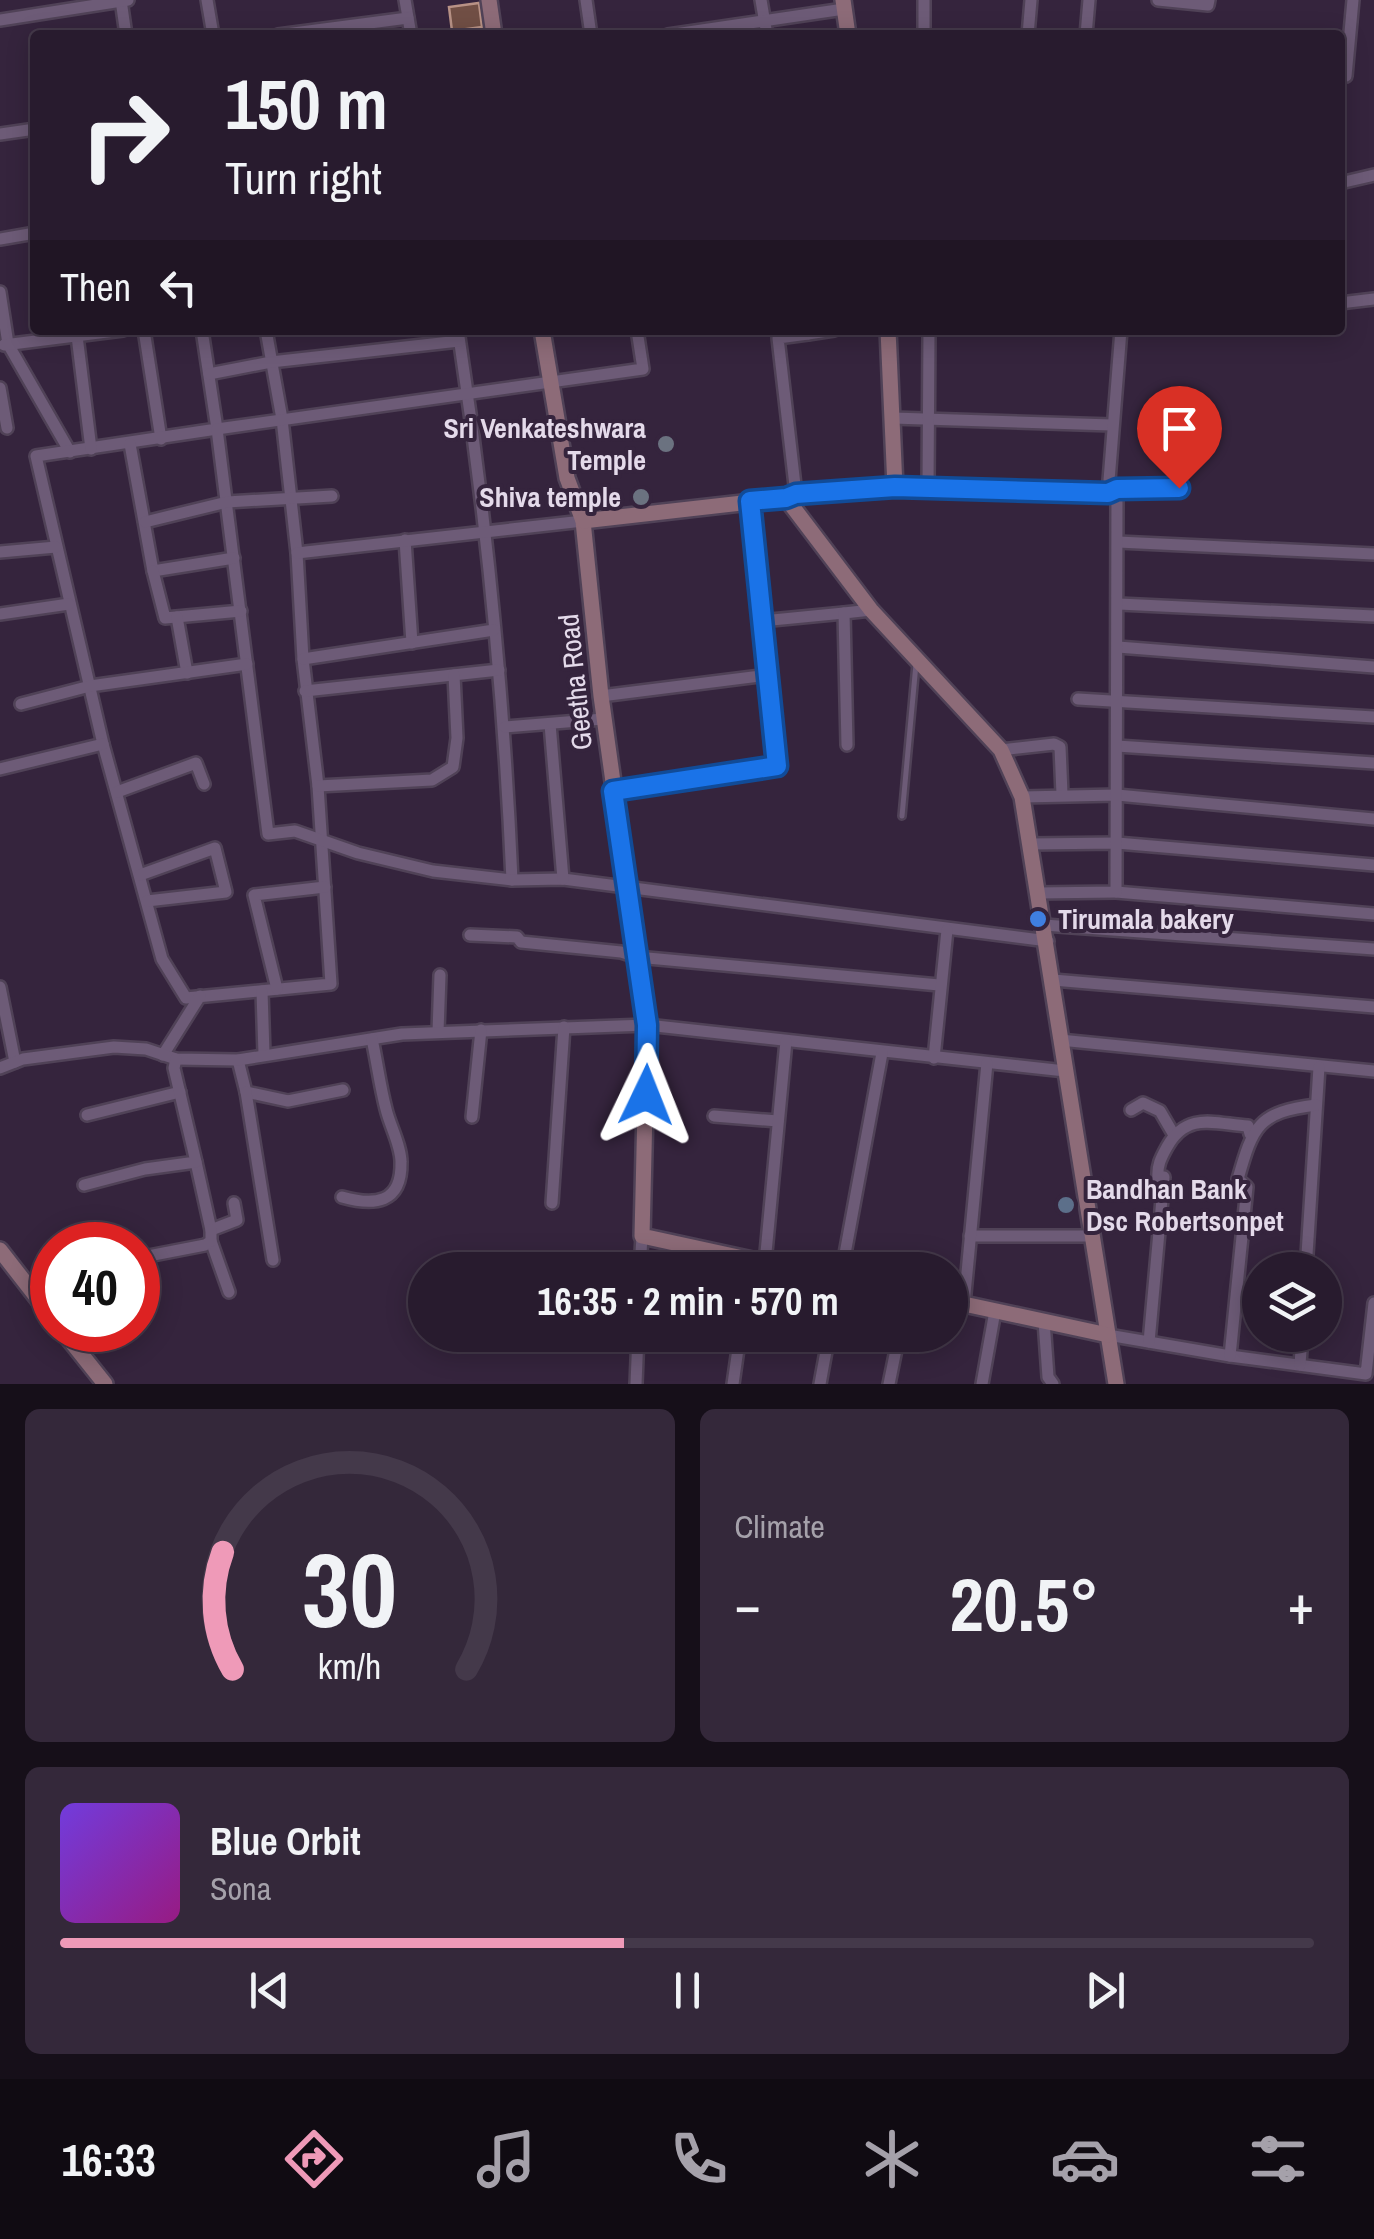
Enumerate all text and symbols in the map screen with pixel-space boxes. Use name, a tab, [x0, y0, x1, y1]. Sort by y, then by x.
text: 150 m	[225, 57, 388, 151]
icon: right	[60, 70, 190, 200]
text: Turn right	[225, 147, 382, 208]
icon: left	[151, 260, 206, 315]
text: Then	[60, 262, 131, 313]
pin	[1137, 386, 1222, 489]
icon: arrive	[1152, 401, 1207, 456]
place label: Sri Venkateshwara Temple	[443, 409, 646, 479]
marker: Sri Venkateshwara Temple	[655, 433, 677, 455]
place label: Shiva temple	[479, 478, 621, 516]
marker: Shiva temple	[630, 486, 652, 508]
street label: Geetha Road	[549, 612, 601, 752]
place label: Tirumala bakery	[1058, 900, 1234, 938]
marker: Tirumala bakery	[1027, 908, 1049, 930]
position arrow	[594, 1043, 698, 1147]
place label: Bandhan Bank Dsc Robertsonpet	[1086, 1170, 1284, 1240]
marker: Bandhan Bank Dsc Robertsonpet	[1055, 1194, 1077, 1216]
speed limit sign: 40	[30, 1222, 160, 1352]
map controls	[1242, 1252, 1342, 1352]
button: layers	[1242, 1252, 1342, 1352]
text: 16:35 · 2 min · 570 m	[537, 1276, 839, 1327]
text: Climate	[735, 1505, 825, 1548]
text: 30	[302, 1519, 397, 1659]
text: 20.5°	[949, 1553, 1099, 1654]
text: −	[735, 1567, 761, 1641]
text: +	[1288, 1567, 1314, 1641]
text: km/h	[318, 1642, 382, 1690]
text: Blue Orbit	[210, 1816, 361, 1867]
text: Sona	[210, 1867, 271, 1910]
icon: previous	[242, 1963, 297, 2018]
icon: pause	[660, 1963, 715, 2018]
icon: next	[1078, 1963, 1133, 2018]
icon: directions	[279, 2124, 349, 2194]
icon: music	[471, 2124, 541, 2194]
icon: phone	[664, 2124, 734, 2194]
icon: climate	[857, 2124, 927, 2194]
icon: car	[1050, 2124, 1120, 2194]
icon: filters	[1243, 2124, 1313, 2194]
text: 16:33	[61, 2129, 156, 2190]

